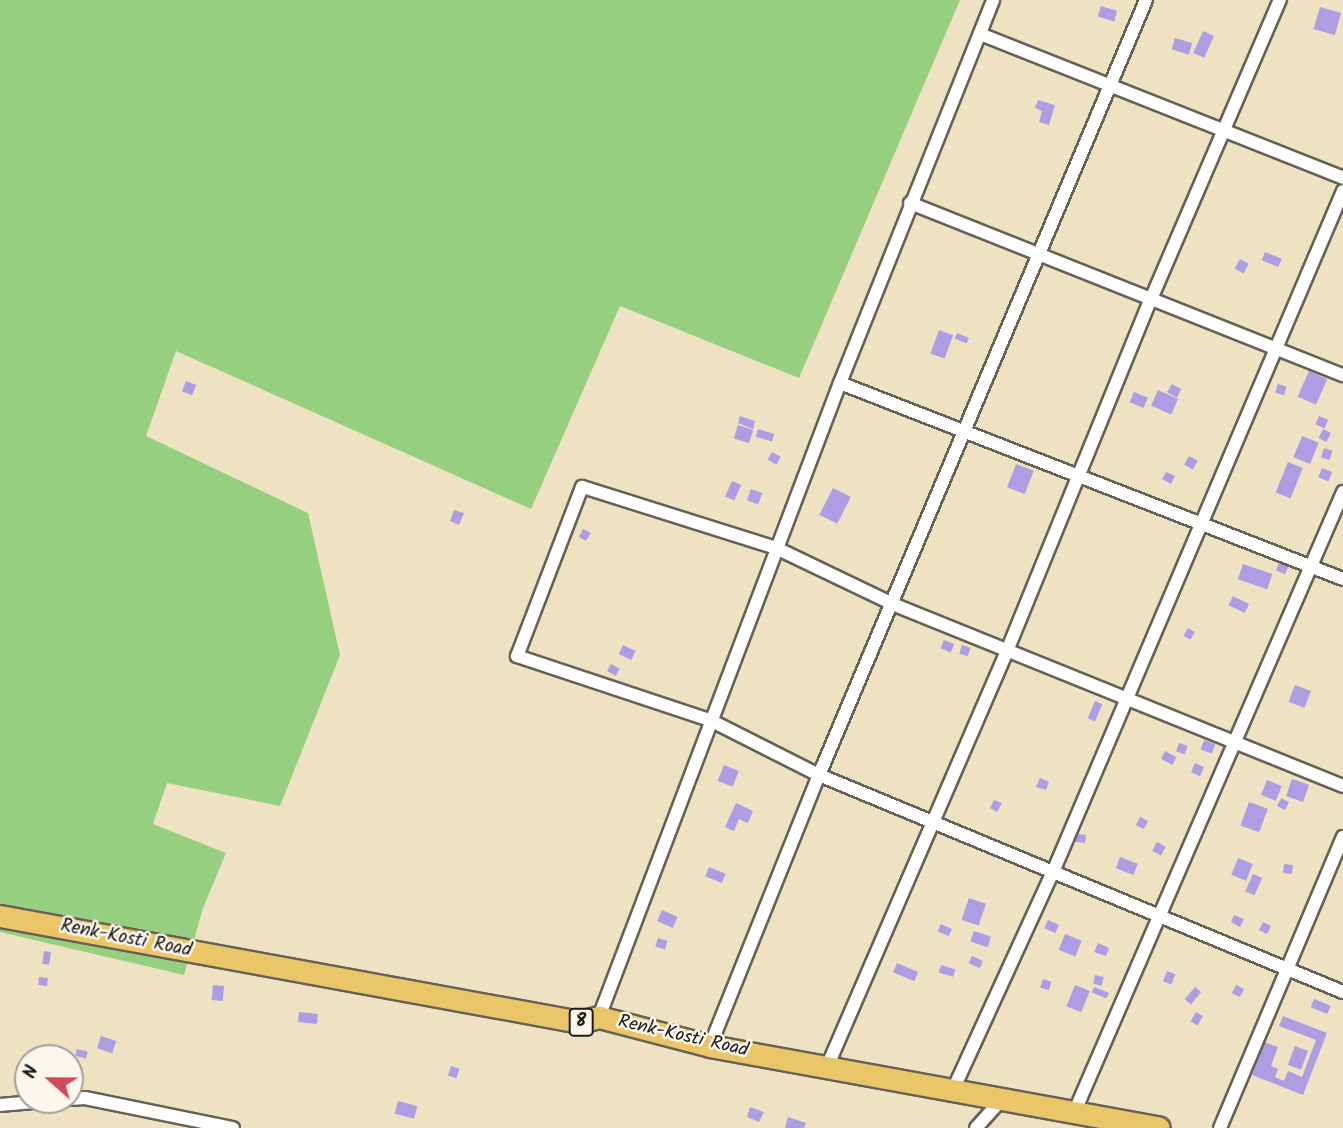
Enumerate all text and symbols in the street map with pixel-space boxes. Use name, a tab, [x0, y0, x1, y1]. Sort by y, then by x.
street label: Renk-Kosti Road	[59, 915, 193, 963]
road number: 8	[567, 1007, 595, 1036]
street label: Renk-Kosti Road	[616, 1011, 750, 1063]
north arrow	[14, 1044, 84, 1114]
text: N	[15, 1061, 47, 1083]

